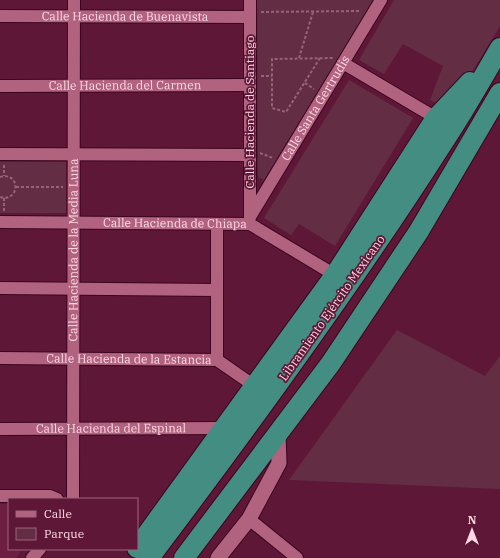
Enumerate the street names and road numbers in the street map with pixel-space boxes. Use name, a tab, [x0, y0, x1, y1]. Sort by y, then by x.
street label: Calle Hacienda de Buenavista	[42, 8, 209, 24]
street label: Calle Hacienda de Santiago	[242, 35, 257, 188]
street label: Calle Santa Gertrudis	[278, 53, 353, 163]
street label: Calle Hacienda del Carmen	[49, 77, 202, 93]
street label: Calle Hacienda de la Media Luna	[65, 158, 81, 342]
street label: Calle Hacienda de Chiapa	[103, 215, 247, 231]
street label: Libramiento Ejército Mexicano	[275, 232, 388, 383]
street label: Calle Hacienda de la Estancia	[46, 350, 212, 367]
street label: Calle Hacienda del Espinal	[36, 420, 186, 436]

